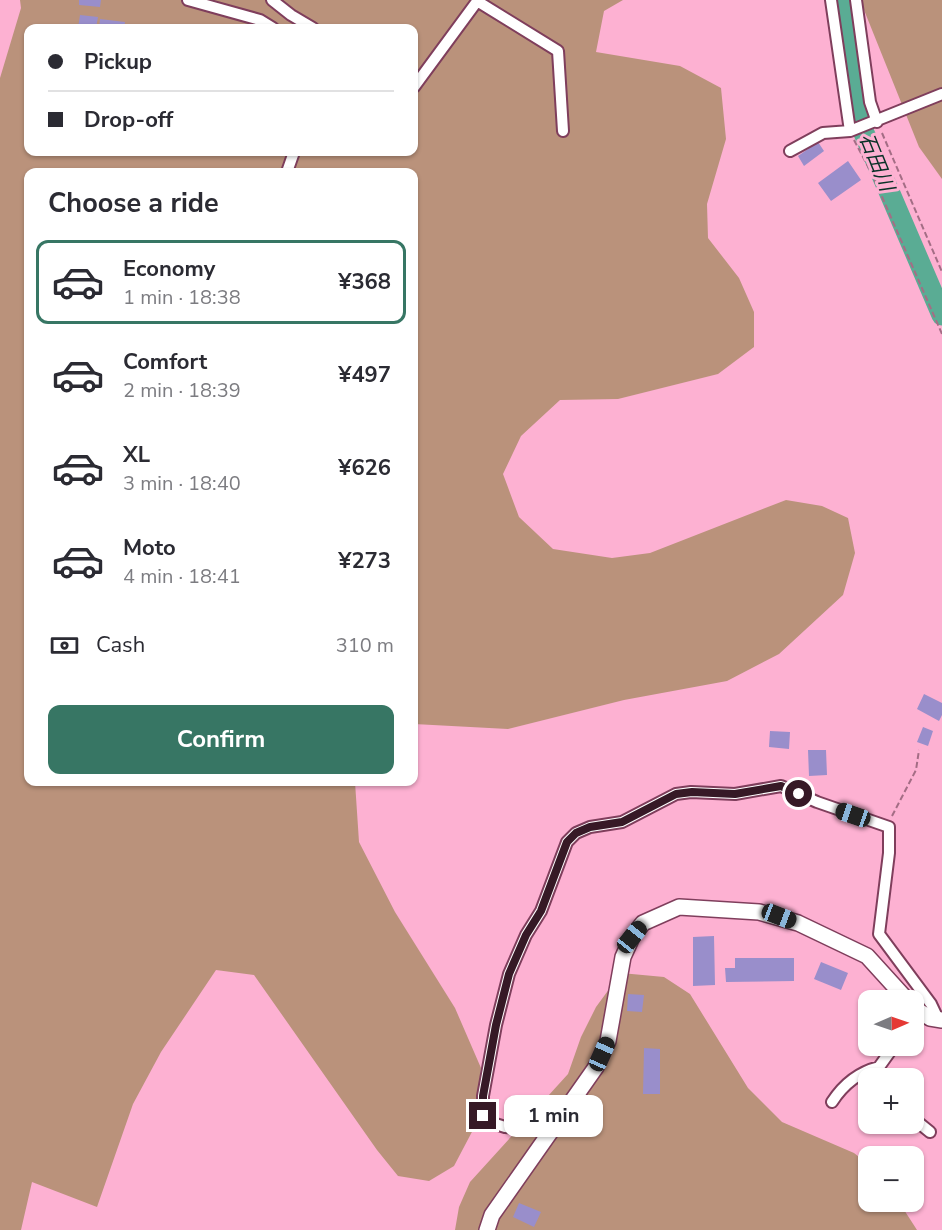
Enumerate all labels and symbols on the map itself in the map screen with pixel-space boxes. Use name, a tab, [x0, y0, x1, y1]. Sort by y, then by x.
water label: 石田川	[853, 129, 901, 197]
route start	[785, 780, 812, 807]
car	[833, 801, 873, 829]
car	[759, 901, 799, 931]
car	[614, 917, 650, 957]
north arrow	[858, 990, 924, 1056]
car	[586, 1034, 618, 1074]
callout: 1 min	[504, 1095, 603, 1137]
route end	[469, 1102, 496, 1129]

